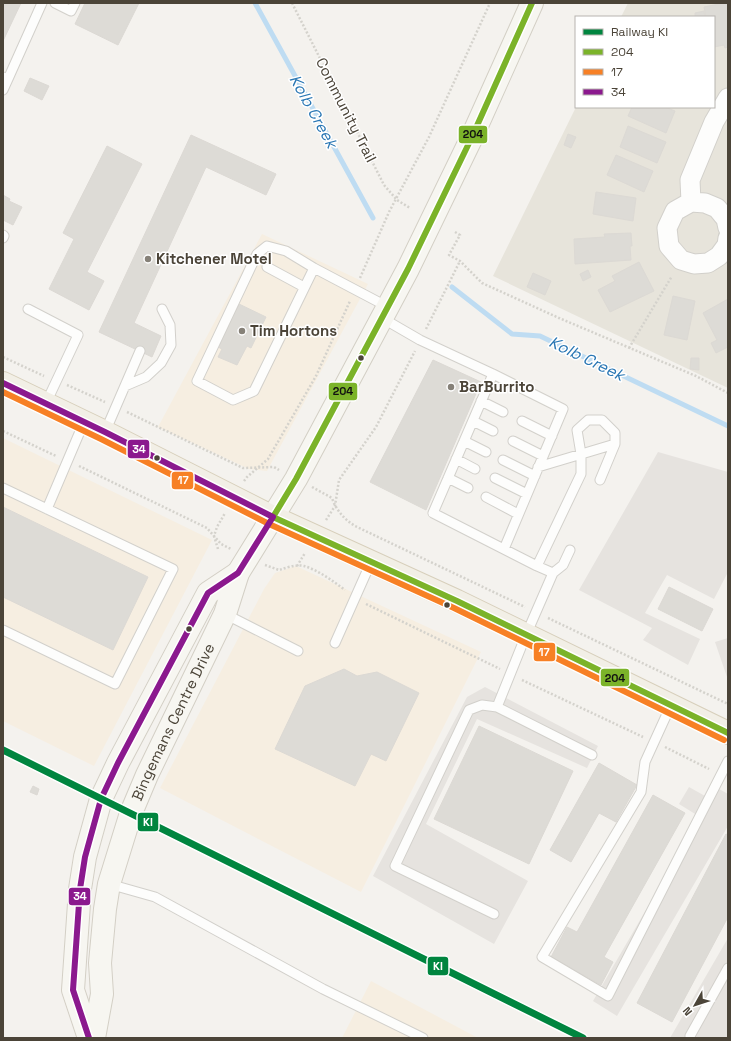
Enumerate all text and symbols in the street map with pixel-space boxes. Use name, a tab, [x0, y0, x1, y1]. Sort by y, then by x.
legend	[575, 16, 715, 108]
text: Railway KI	[611, 24, 668, 40]
text: 204	[611, 44, 634, 60]
street label: Community Trail	[312, 54, 381, 165]
text: 17	[611, 64, 623, 80]
water label: Kolb Creek	[285, 71, 344, 154]
text: 34	[611, 84, 626, 100]
line badge: 204	[458, 125, 488, 144]
text: 204	[463, 127, 483, 141]
place label: Kitchener Motel	[156, 249, 272, 268]
marker: Kitchener Motel	[143, 254, 153, 264]
place label: Tim Hortons	[250, 321, 337, 340]
marker: Tim Hortons	[237, 326, 247, 336]
water label: Kolb Creek	[546, 331, 630, 387]
unlabelled marker	[356, 353, 366, 363]
place label: BarBurrito	[459, 377, 534, 396]
line badge: 204	[328, 382, 358, 401]
marker: BarBurrito	[446, 382, 456, 392]
text: 204	[333, 384, 353, 398]
line badge: 34	[127, 439, 150, 459]
text: 34	[132, 442, 146, 456]
unlabelled marker	[152, 453, 162, 463]
line badge: 17	[171, 471, 194, 490]
text: 17	[177, 473, 189, 487]
unlabelled marker	[442, 600, 452, 610]
unlabelled marker	[184, 624, 194, 634]
street label: Bingemans Centre Drive	[127, 640, 219, 803]
line badge: 17	[533, 642, 556, 662]
text: 17	[538, 645, 550, 659]
line badge: 204	[600, 668, 630, 687]
text: 204	[605, 671, 625, 685]
line badge: KI	[137, 812, 159, 832]
text: KI	[143, 815, 153, 829]
line badge: 34	[68, 887, 91, 906]
text: 34	[73, 889, 87, 903]
line badge: KI	[427, 956, 449, 976]
text: KI	[433, 959, 443, 973]
north arrow	[675, 985, 715, 1025]
text: N	[679, 1004, 695, 1019]

